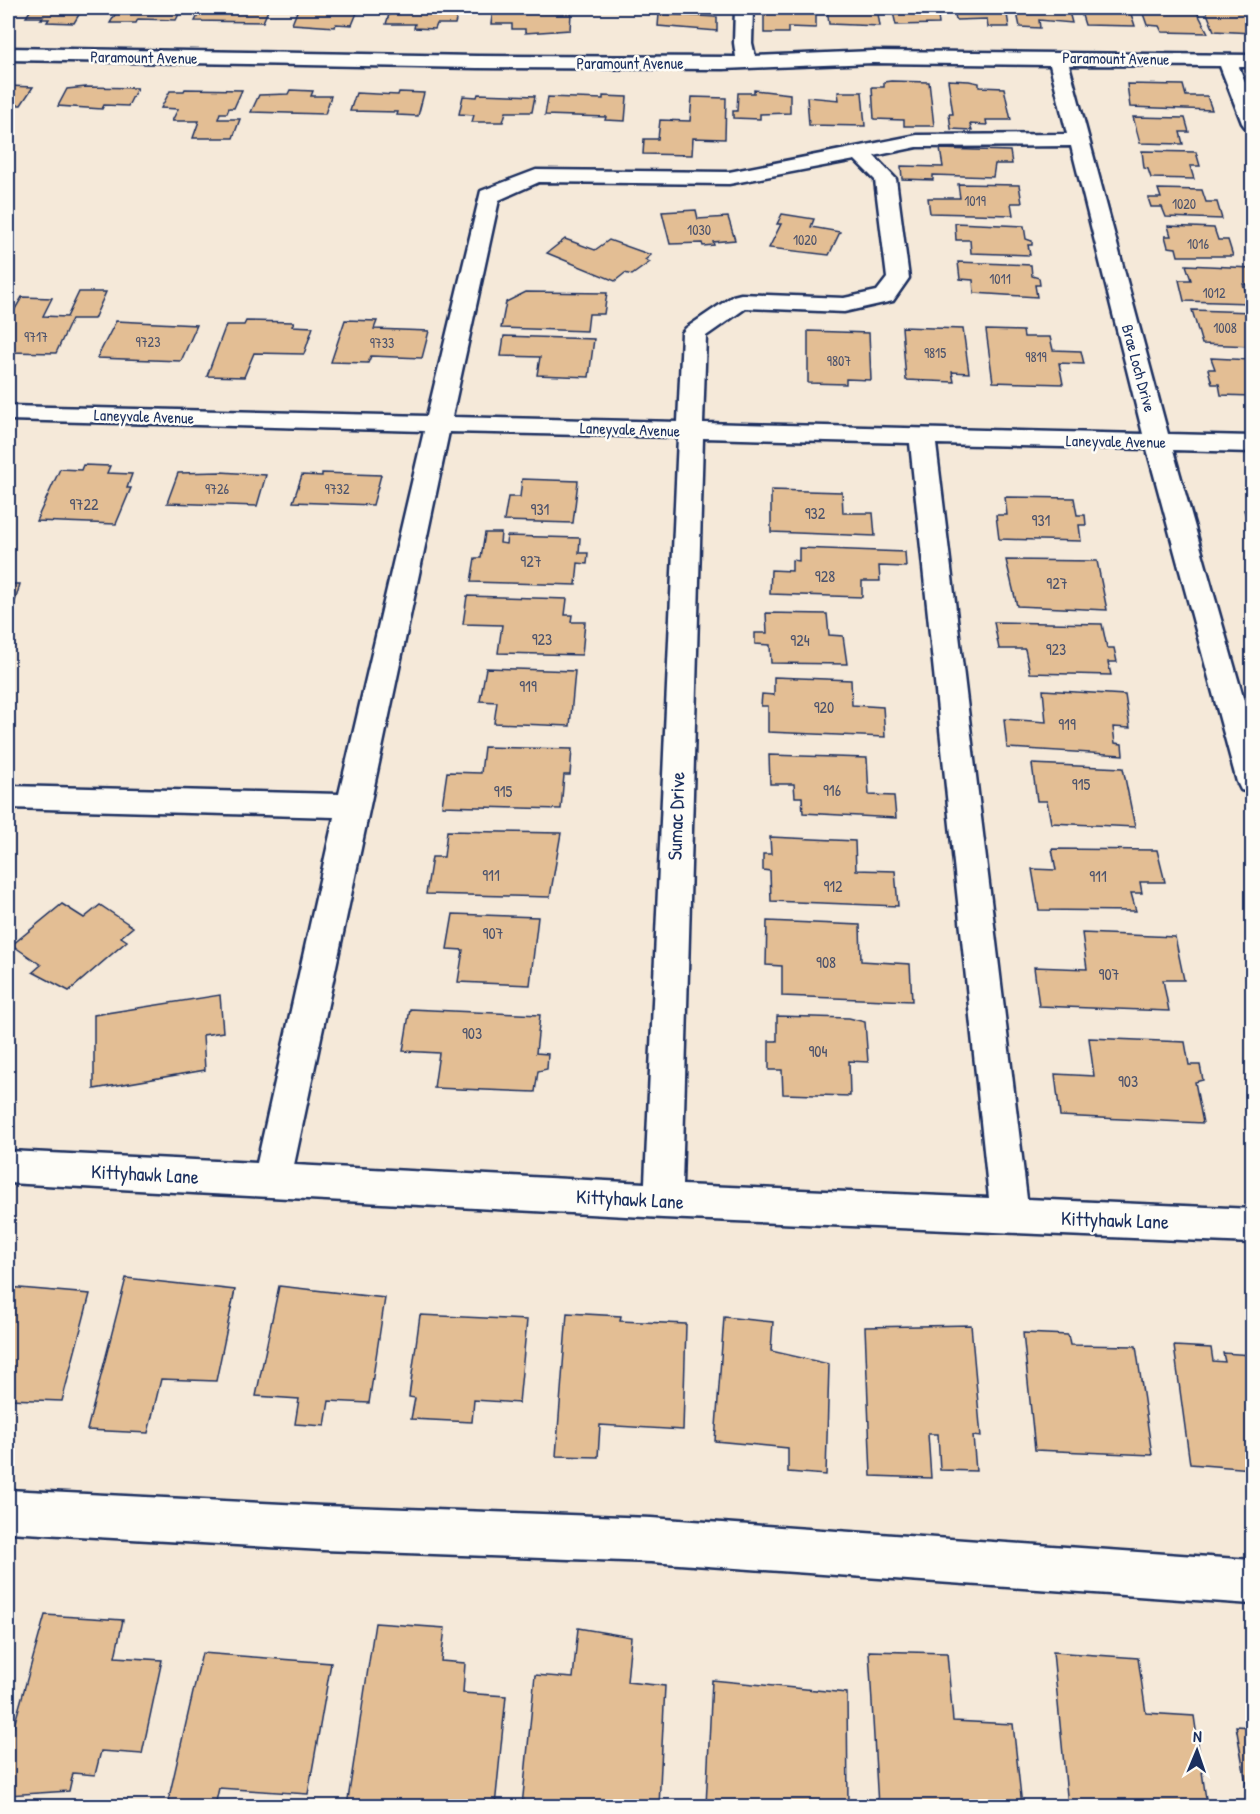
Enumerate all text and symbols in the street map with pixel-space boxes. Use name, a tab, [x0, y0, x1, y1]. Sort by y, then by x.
street label: Paramount Avenue	[90, 45, 198, 69]
street label: Paramount Avenue	[1062, 46, 1170, 70]
street label: Paramount Avenue	[576, 52, 684, 74]
house number: 1019	[964, 191, 986, 210]
house number: 1020	[1172, 194, 1196, 213]
house number: 1030	[687, 220, 711, 239]
house number: 1020	[793, 230, 817, 249]
house number: 1016	[1187, 234, 1209, 253]
house number: 1011	[989, 269, 1011, 288]
house number: 1012	[1203, 283, 1226, 302]
house number: 1008	[1213, 318, 1237, 337]
street label: Brae Loch Drive	[1117, 322, 1161, 415]
house number: 9717	[24, 327, 48, 346]
house number: 9723	[136, 332, 160, 351]
house number: 9733	[370, 333, 394, 352]
house number: 9815	[924, 343, 946, 362]
house number: 9819	[1025, 347, 1047, 366]
house number: 9807	[827, 351, 851, 370]
street label: Laneyvale Avenue	[94, 403, 195, 429]
street label: Laneyvale Avenue	[580, 416, 681, 442]
street label: Laneyvale Avenue	[1066, 429, 1167, 453]
house number: 9726	[205, 479, 230, 498]
house number: 9732	[325, 479, 350, 498]
house number: 9722	[70, 493, 99, 515]
house number: 931	[531, 498, 550, 520]
house number: 932	[805, 502, 826, 524]
house number: 931	[1032, 509, 1051, 531]
house number: 927	[520, 550, 542, 572]
house number: 928	[815, 565, 835, 587]
house number: 927	[1046, 572, 1068, 594]
house number: 923	[532, 628, 552, 650]
house number: 924	[790, 629, 810, 651]
house number: 923	[1046, 638, 1066, 660]
house number: 919	[519, 675, 537, 697]
house number: 920	[814, 696, 834, 718]
house number: 919	[1058, 713, 1076, 735]
street label: Sumac Drive	[660, 771, 691, 861]
house number: 915	[1072, 773, 1090, 795]
house number: 916	[823, 779, 841, 801]
house number: 915	[494, 780, 512, 802]
house number: 911	[482, 864, 500, 886]
house number: 911	[1089, 865, 1107, 887]
house number: 912	[823, 875, 843, 897]
house number: 907	[483, 922, 504, 944]
house number: 908	[816, 951, 836, 973]
house number: 907	[1099, 963, 1120, 985]
house number: 903	[462, 1022, 482, 1044]
house number: 904	[808, 1040, 828, 1062]
house number: 903	[1118, 1070, 1138, 1092]
street label: Kittyhawk Lane	[90, 1157, 200, 1190]
street label: Kittyhawk Lane	[575, 1182, 685, 1215]
street label: Kittyhawk Lane	[1061, 1204, 1169, 1235]
north arrow	[1167, 1721, 1227, 1781]
text: N	[1193, 1725, 1203, 1747]

